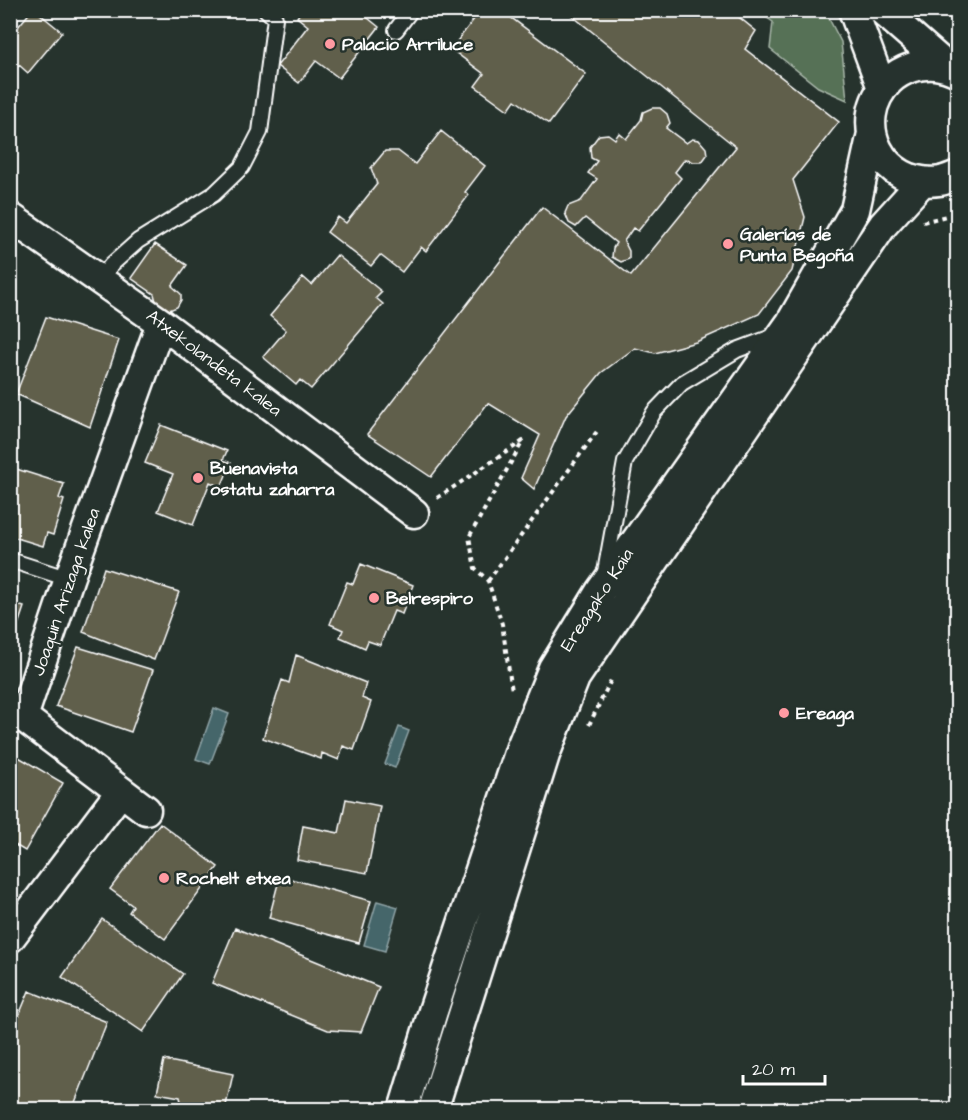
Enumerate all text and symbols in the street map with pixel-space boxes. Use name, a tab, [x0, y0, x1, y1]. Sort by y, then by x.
place label: Palacio Arriluce	[342, 32, 474, 57]
marker: Palacio Arriluce	[323, 37, 337, 51]
place label: Galerías de Punta Begoña	[740, 222, 854, 269]
marker: Galerías de Punta Begoña	[721, 237, 735, 251]
street label: Atxekolandeta kalea	[141, 304, 287, 422]
place label: Buenavista ostatu zaharra	[210, 456, 335, 502]
marker: Buenavista ostatu zaharra	[191, 471, 205, 485]
street label: Joaquin Arizaga kalea	[26, 505, 107, 680]
street label: Ereagako Kaia	[554, 544, 641, 657]
place label: Belrespiro	[386, 586, 474, 611]
marker: Belrespiro	[367, 591, 381, 605]
place label: Ereaga	[796, 701, 855, 727]
marker: Ereaga	[777, 706, 791, 720]
place label: Rochelt etxea	[176, 866, 292, 891]
marker: Rochelt etxea	[157, 871, 171, 885]
scale bar	[743, 1048, 826, 1086]
text: 20 m	[752, 1057, 795, 1082]

